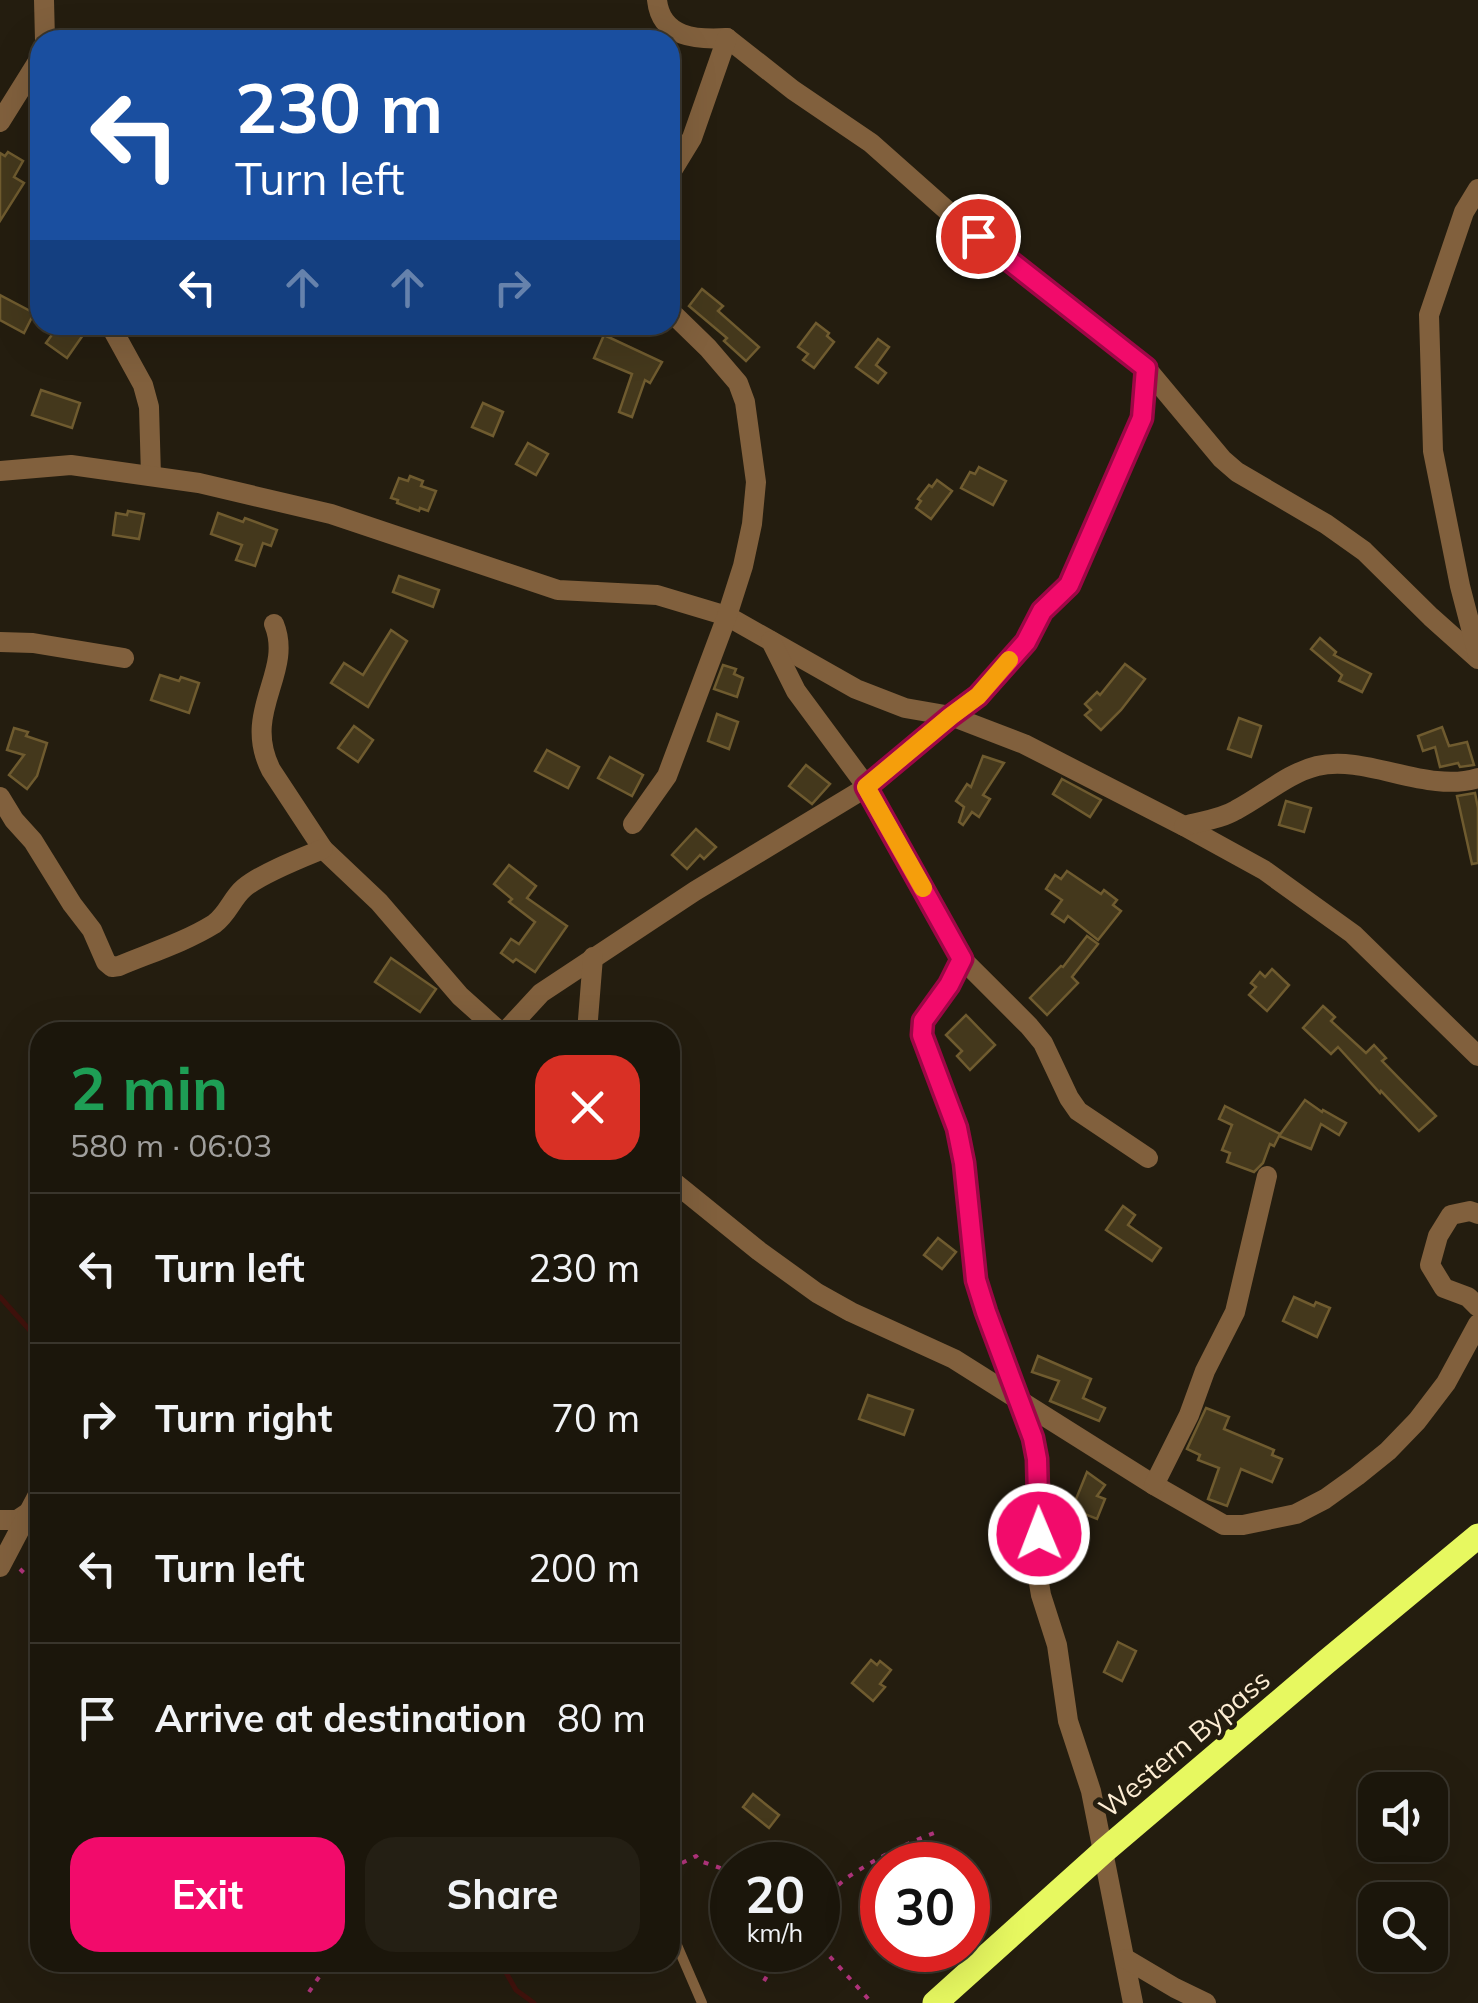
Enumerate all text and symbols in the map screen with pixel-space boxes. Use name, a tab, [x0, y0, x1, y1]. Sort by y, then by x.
text: 230 m	[235, 63, 443, 151]
icon: left	[70, 70, 200, 200]
text: Turn left	[235, 150, 404, 206]
pin	[936, 194, 1021, 279]
icon: arrive	[951, 209, 1006, 264]
icon: left	[170, 260, 225, 315]
icon: ahead	[275, 260, 330, 315]
icon: ahead	[380, 260, 435, 315]
icon: right	[485, 260, 540, 315]
text: 2 min	[70, 1050, 228, 1125]
button: close	[535, 1055, 640, 1160]
text: 580 m · 06:03	[70, 1125, 272, 1165]
icon: left	[70, 1241, 125, 1296]
text: Turn left	[155, 1244, 305, 1292]
text: 230 m	[528, 1244, 640, 1292]
icon: right	[70, 1391, 125, 1446]
text: Turn right	[155, 1394, 332, 1442]
text: 70 m	[551, 1394, 640, 1442]
position arrow	[987, 1482, 1091, 1586]
icon: left	[70, 1541, 125, 1596]
text: Turn left	[155, 1544, 305, 1592]
text: 200 m	[528, 1544, 640, 1592]
street label: Western Bypass	[1091, 1661, 1277, 1825]
icon: arrive	[70, 1691, 125, 1746]
text: Arrive at destination	[155, 1694, 527, 1742]
text: 80 m	[557, 1694, 646, 1742]
map controls	[1358, 1772, 1448, 1972]
button: sound	[1358, 1772, 1448, 1862]
button: Exit	[70, 1837, 345, 1952]
button: Share	[365, 1837, 640, 1952]
speed limit sign: 30	[860, 1842, 990, 1972]
text: 20	[745, 1863, 805, 1926]
button: search	[1358, 1882, 1448, 1972]
text: km/h	[747, 1917, 803, 1948]

